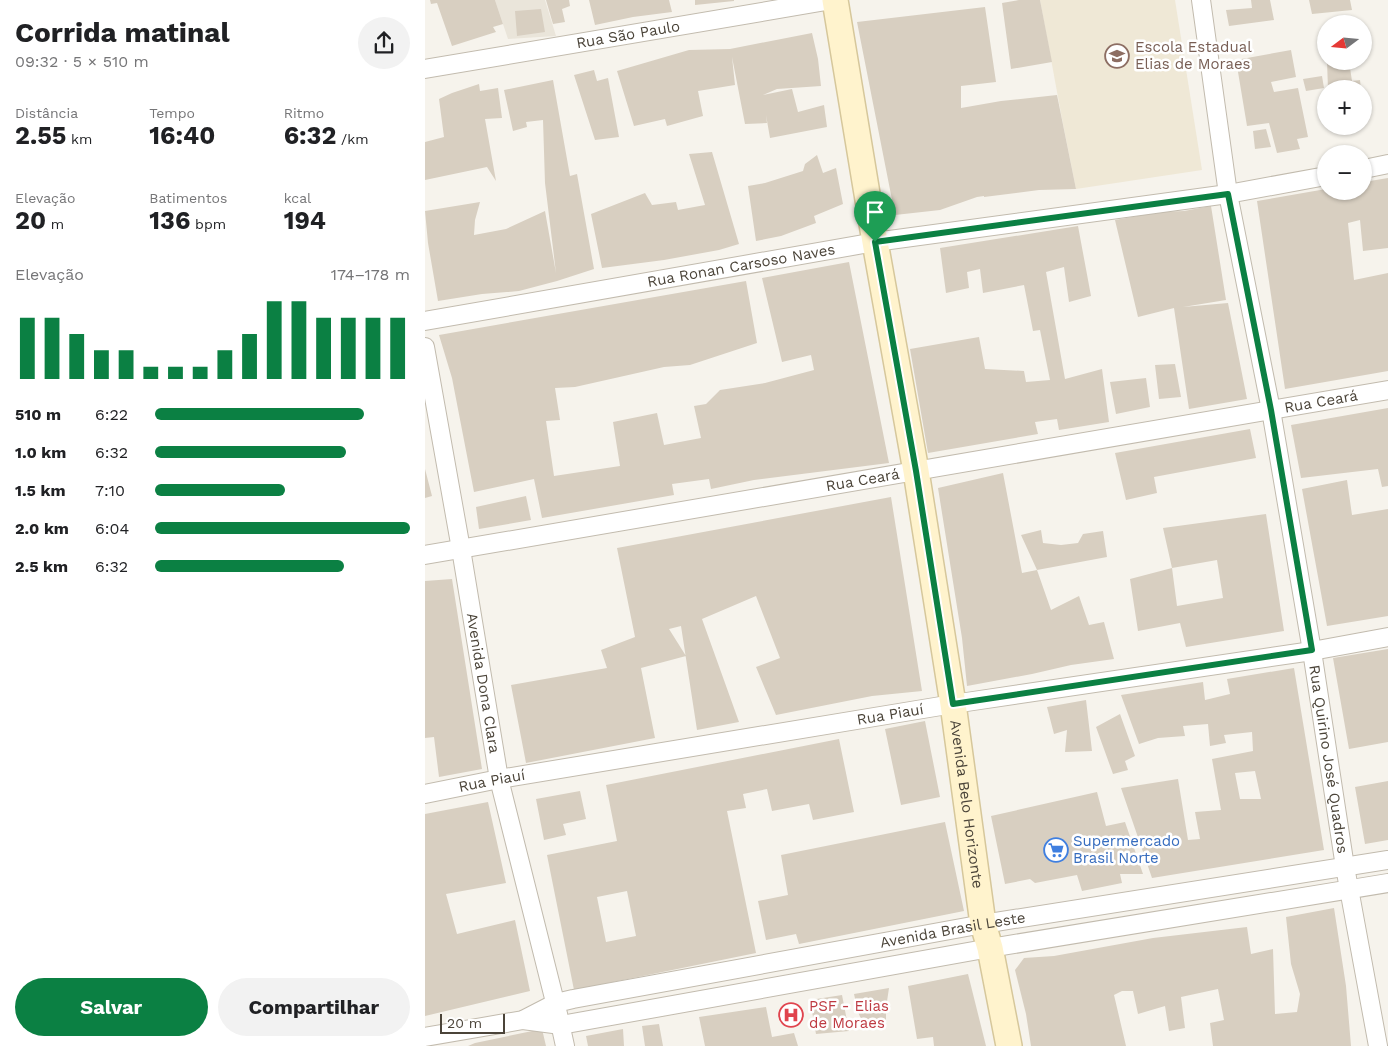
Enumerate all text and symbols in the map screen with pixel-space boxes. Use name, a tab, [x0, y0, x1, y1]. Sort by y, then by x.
north arrow	[1317, 15, 1373, 70]
map controls	[1317, 15, 1372, 200]
text: Corrida matinal	[15, 16, 230, 49]
button: share	[358, 17, 410, 69]
street label: Rua São Paulo	[575, 17, 681, 52]
place label: Escola Estadual Elias de Moraes	[1135, 38, 1252, 73]
school or university icon: Escola Estadual Elias de Moraes	[1104, 43, 1130, 69]
text: 09:32 · 5 × 510 m	[15, 52, 149, 71]
button: +	[1317, 80, 1372, 135]
text: Distância	[15, 105, 78, 121]
text: Tempo	[149, 105, 195, 121]
text: Ritmo	[284, 105, 324, 121]
text: 2.55	[15, 121, 66, 150]
text: 16:40	[149, 121, 215, 150]
text: 6:32	[284, 121, 336, 150]
text: km	[66, 131, 92, 147]
text: /km	[336, 131, 369, 147]
button: −	[1317, 145, 1372, 200]
text: Elevação	[15, 190, 75, 206]
text: Batimentos	[149, 190, 227, 206]
text: kcal	[284, 190, 311, 206]
pin	[854, 191, 896, 242]
icon: arrive	[861, 198, 889, 226]
text: 20	[15, 206, 46, 235]
text: 136	[149, 206, 190, 235]
text: 194	[284, 206, 326, 235]
text: m	[46, 216, 64, 232]
text: bpm	[190, 216, 226, 232]
street label: Rua Ronan Carsoso Naves	[646, 240, 837, 291]
text: Elevação	[15, 265, 84, 284]
text: 174–178 m	[331, 265, 410, 284]
street label: Rua Ceará	[1283, 386, 1360, 417]
text: 510 m	[15, 405, 61, 424]
text: 6:22	[95, 405, 128, 424]
text: 1.0 km	[15, 443, 66, 462]
text: 6:32	[95, 443, 128, 462]
street label: Rua Ceará	[825, 465, 901, 495]
text: 1.5 km	[15, 481, 65, 500]
text: 7:10	[95, 481, 125, 500]
text: 2.0 km	[15, 519, 69, 538]
text: 6:04	[95, 519, 129, 538]
text: 2.5 km	[15, 557, 68, 576]
text: 6:32	[95, 557, 128, 576]
street label: Avenida Dona Clara	[463, 611, 504, 755]
street label: Rua Quirino José Quadros	[1305, 664, 1352, 855]
street label: Rua Piauí	[856, 700, 925, 729]
street label: Avenida Belo Horizonte	[946, 719, 987, 890]
street label: Rua Piauí	[457, 766, 526, 796]
place label: Supermercado Brasil Norte	[1073, 832, 1180, 867]
supermarket icon: Supermercado Brasil Norte	[1043, 837, 1069, 863]
street label: Avenida Brasil Leste	[879, 908, 1027, 952]
button: Salvar	[15, 978, 208, 1036]
button: Compartilhar	[218, 978, 410, 1036]
place label: PSF - Elias de Moraes	[809, 997, 889, 1032]
hospital icon: PSF - Elias de Moraes	[778, 1002, 804, 1028]
scale bar	[440, 1011, 505, 1034]
text: 20 m	[447, 1015, 482, 1031]

